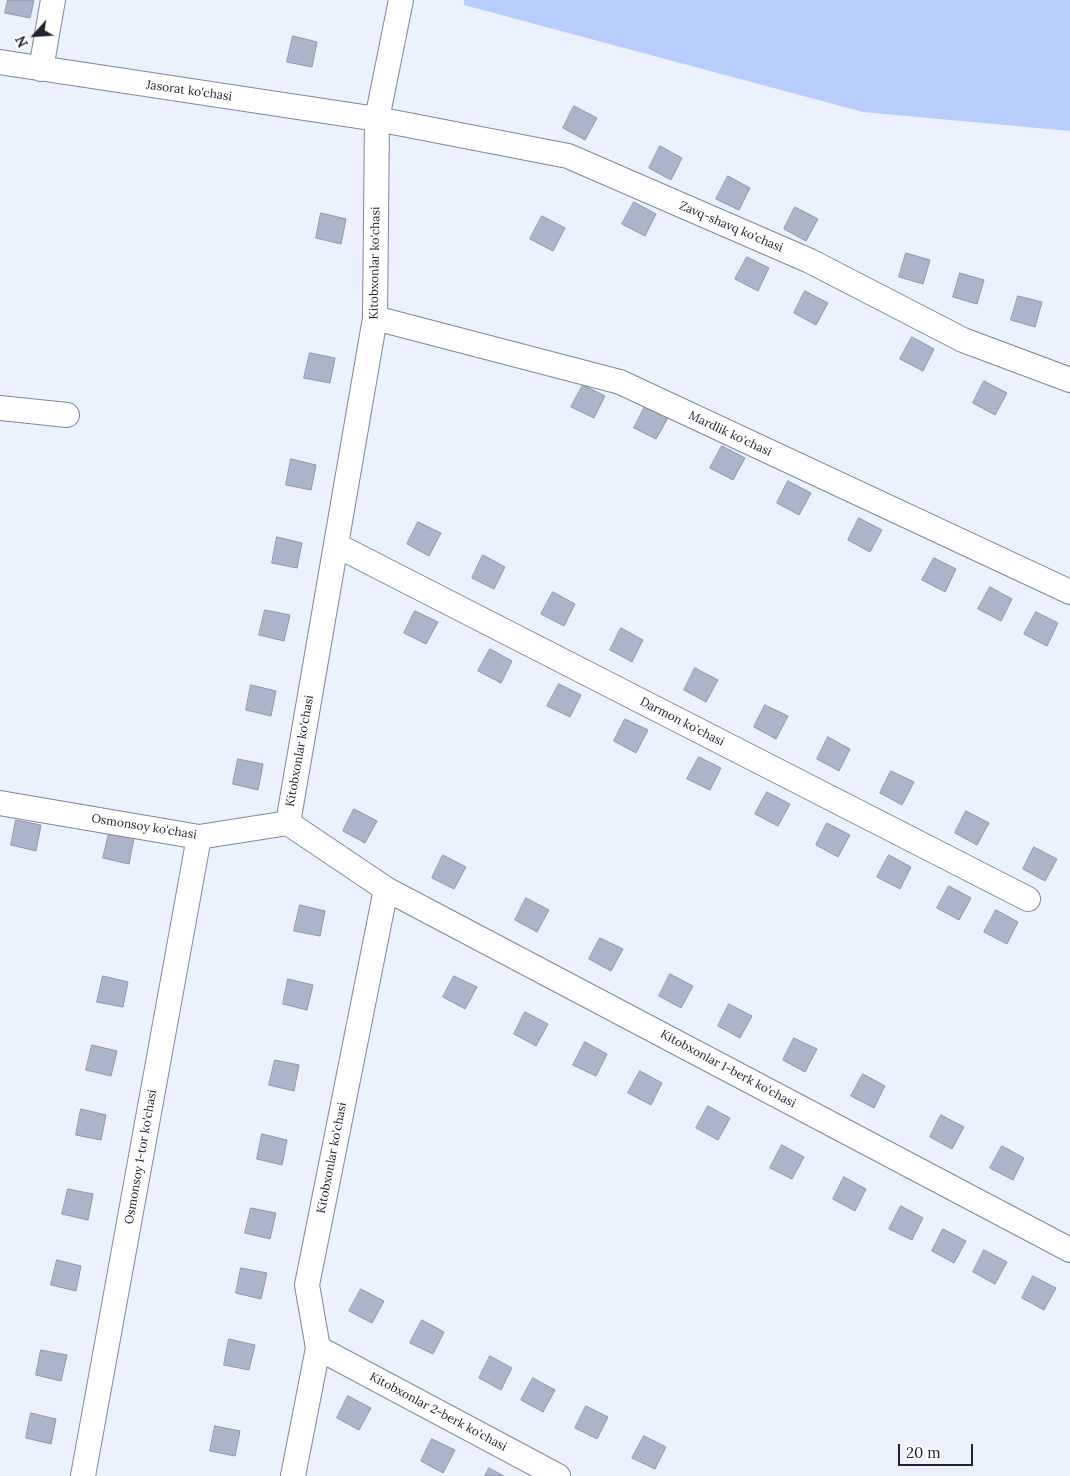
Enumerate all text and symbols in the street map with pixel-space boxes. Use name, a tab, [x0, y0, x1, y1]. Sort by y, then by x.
north arrow	[10, 10, 60, 60]
text: N	[11, 33, 32, 50]
street label: Jasorat ko'chasi	[145, 78, 233, 104]
street label: Zavq-shavq ko'chasi	[677, 199, 785, 255]
street label: Kitobxonlar ko'chasi	[367, 206, 383, 320]
street label: Mardlik ko'chasi	[686, 408, 774, 460]
street label: Kitobxonlar ko'chasi	[283, 694, 317, 808]
street label: Darmon ko'chasi	[637, 695, 727, 749]
street label: Osmonsoy ko'chasi	[90, 812, 198, 842]
street label: Kitobxonlar 1-berk ko'chasi	[658, 1027, 798, 1111]
street label: Osmonsoy 1-tor ko'chasi	[122, 1089, 160, 1225]
street label: Kitobxonlar ko'chasi	[314, 1101, 350, 1215]
street label: Kitobxonlar 2-berk ko'chasi	[367, 1370, 509, 1454]
scale bar	[900, 1434, 975, 1466]
text: 20 m	[906, 1443, 941, 1462]

